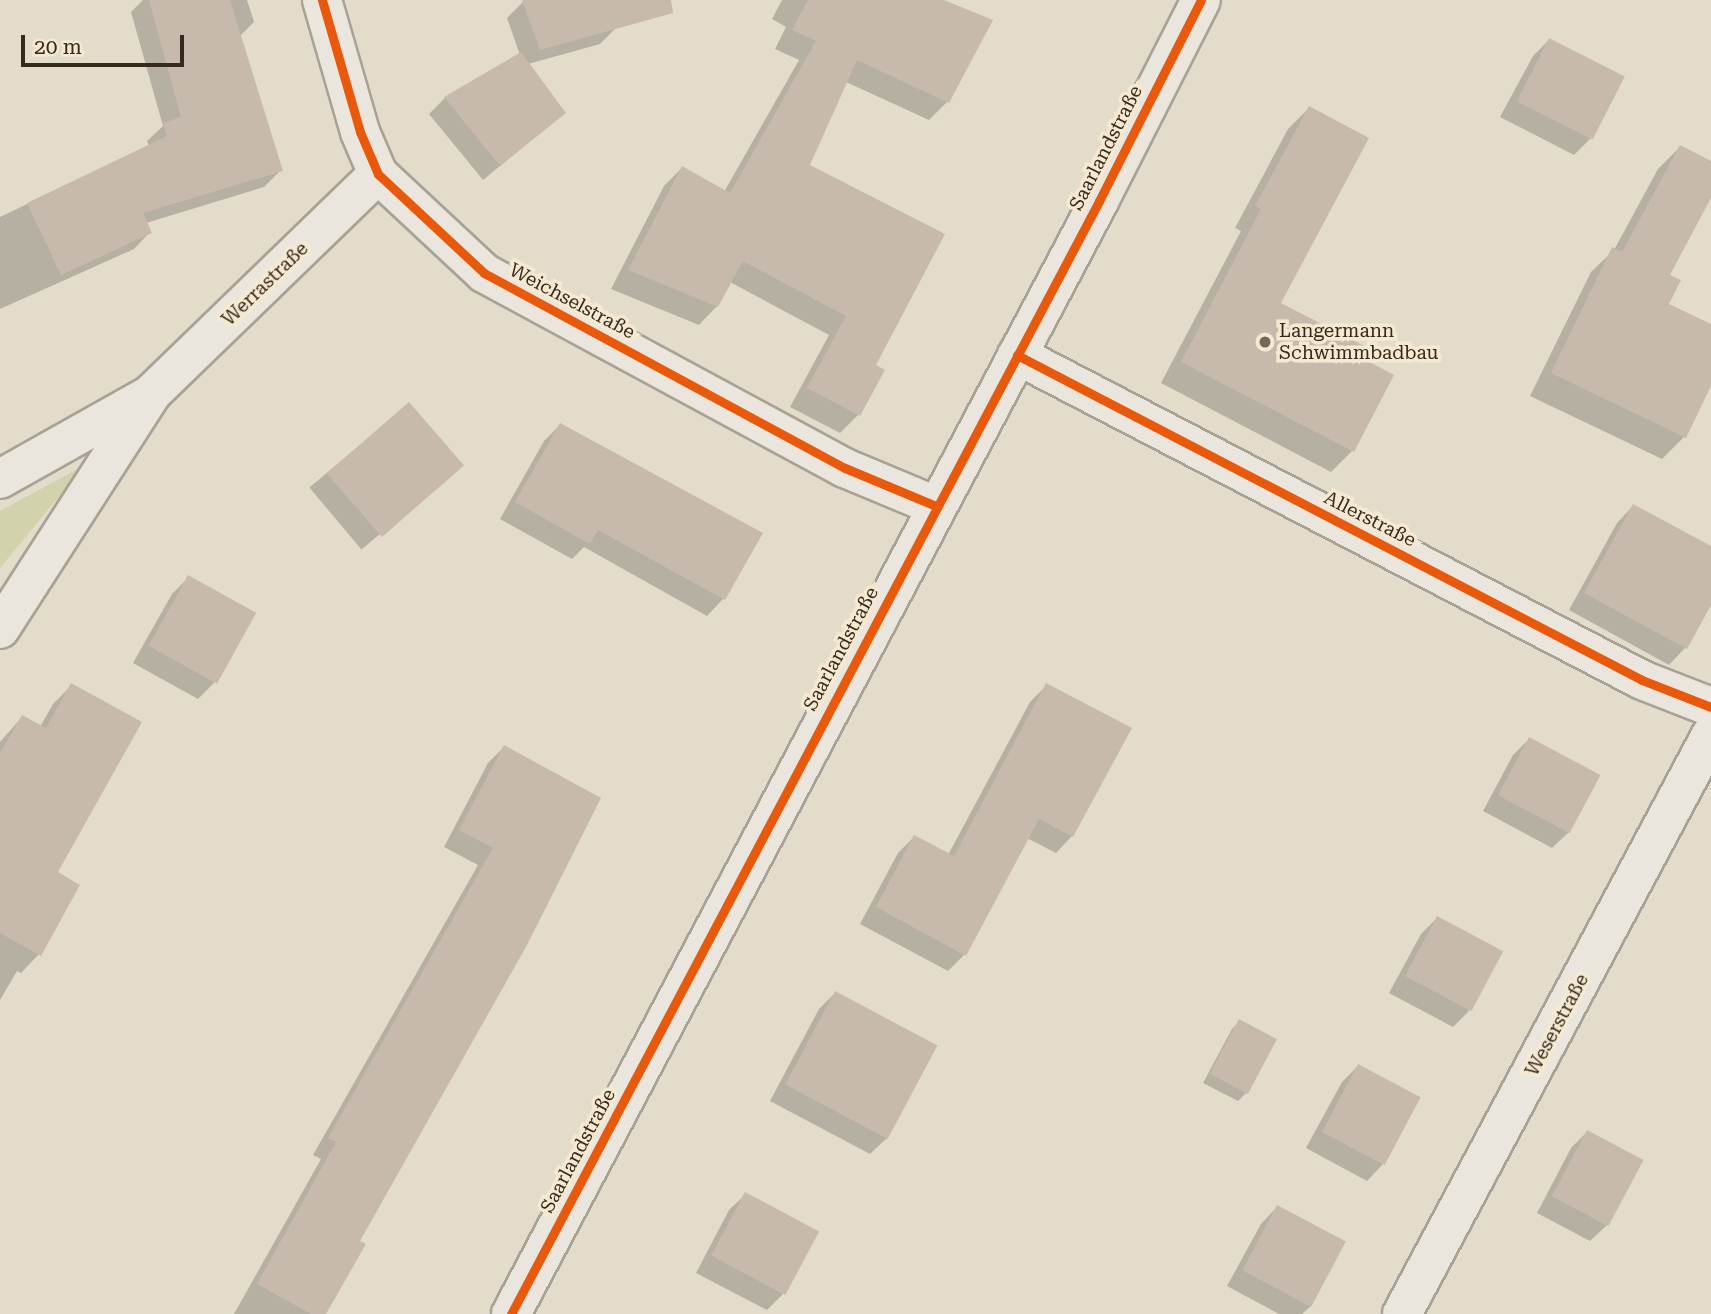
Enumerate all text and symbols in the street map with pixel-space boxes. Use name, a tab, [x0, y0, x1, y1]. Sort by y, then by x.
scale bar	[24, 21, 187, 65]
text: 20 m	[34, 35, 82, 59]
street label: Saarlandstraße	[1065, 82, 1147, 214]
street label: Werrastraße	[217, 237, 313, 331]
street label: Weichselstraße	[505, 258, 639, 344]
place label: Langermann Schwimmbadbau	[1279, 320, 1438, 364]
marker: Langermann Schwimmbadbau	[1257, 334, 1273, 350]
street label: Allerstraße	[1320, 486, 1420, 552]
street label: Saarlandstraße	[799, 583, 883, 715]
street label: Weserstraße	[1521, 970, 1593, 1080]
street label: Saarlandstraße	[536, 1085, 620, 1217]

